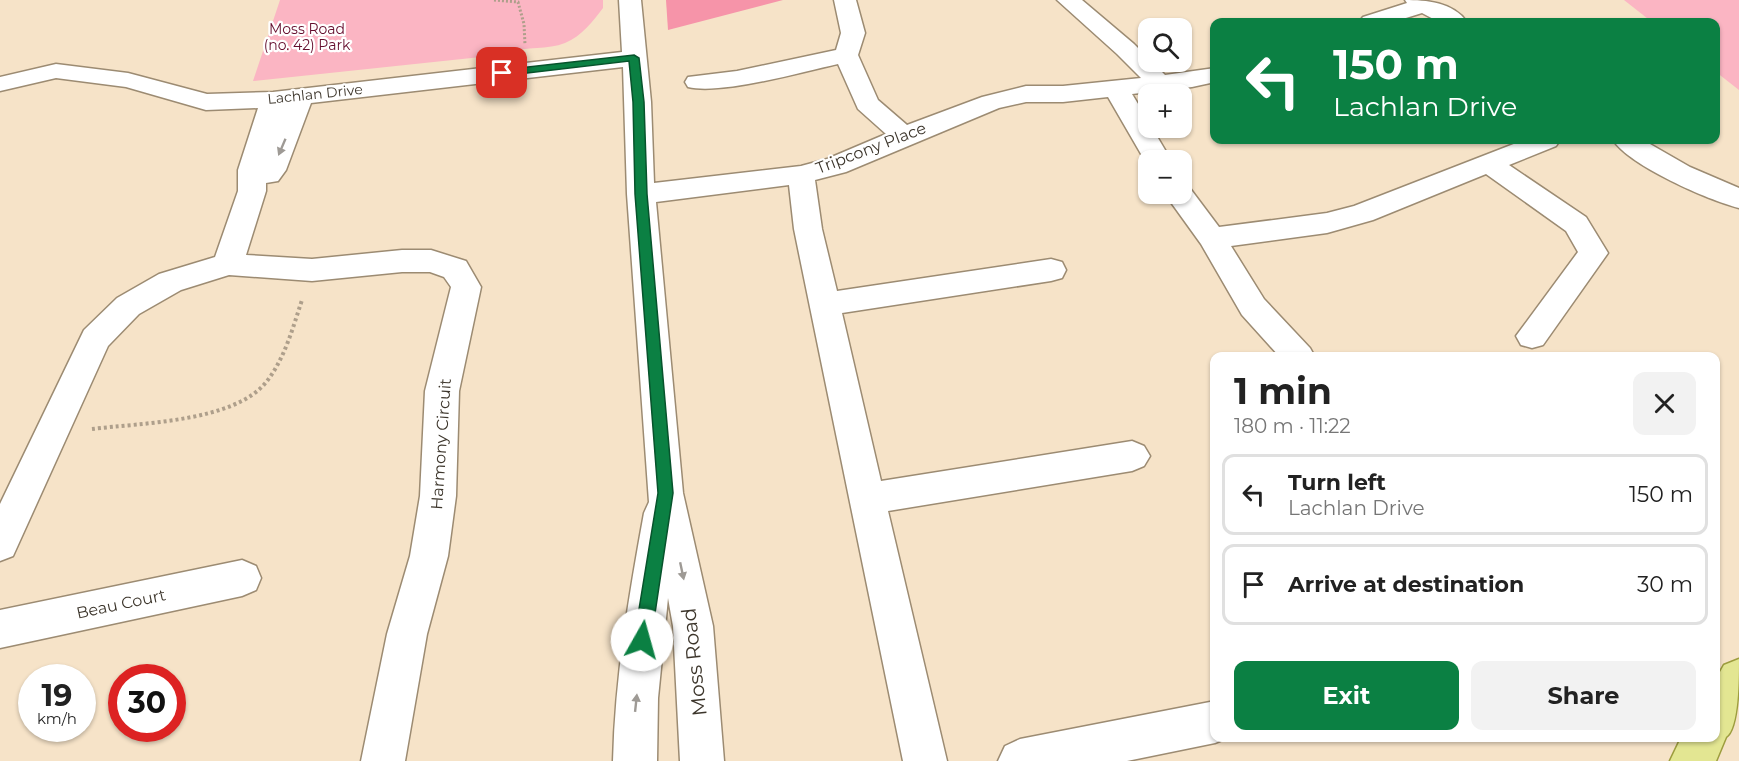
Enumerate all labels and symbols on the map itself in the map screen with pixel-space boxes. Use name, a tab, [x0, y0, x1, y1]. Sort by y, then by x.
park label: Moss Road (no. 42) Park	[264, 20, 351, 54]
pin	[476, 47, 527, 98]
street label: Lachlan Drive	[267, 80, 363, 108]
street label: Tripcony Place	[813, 118, 929, 178]
one-way arrow	[277, 139, 287, 157]
street label: Harmony Circuit	[427, 377, 455, 510]
one-way arrow	[677, 562, 687, 580]
street label: Beau Court	[75, 585, 168, 623]
street label: Moss Road	[676, 607, 712, 717]
position arrow	[610, 608, 674, 672]
speed limit sign: 30	[108, 664, 186, 742]
one-way arrow	[631, 693, 641, 712]

